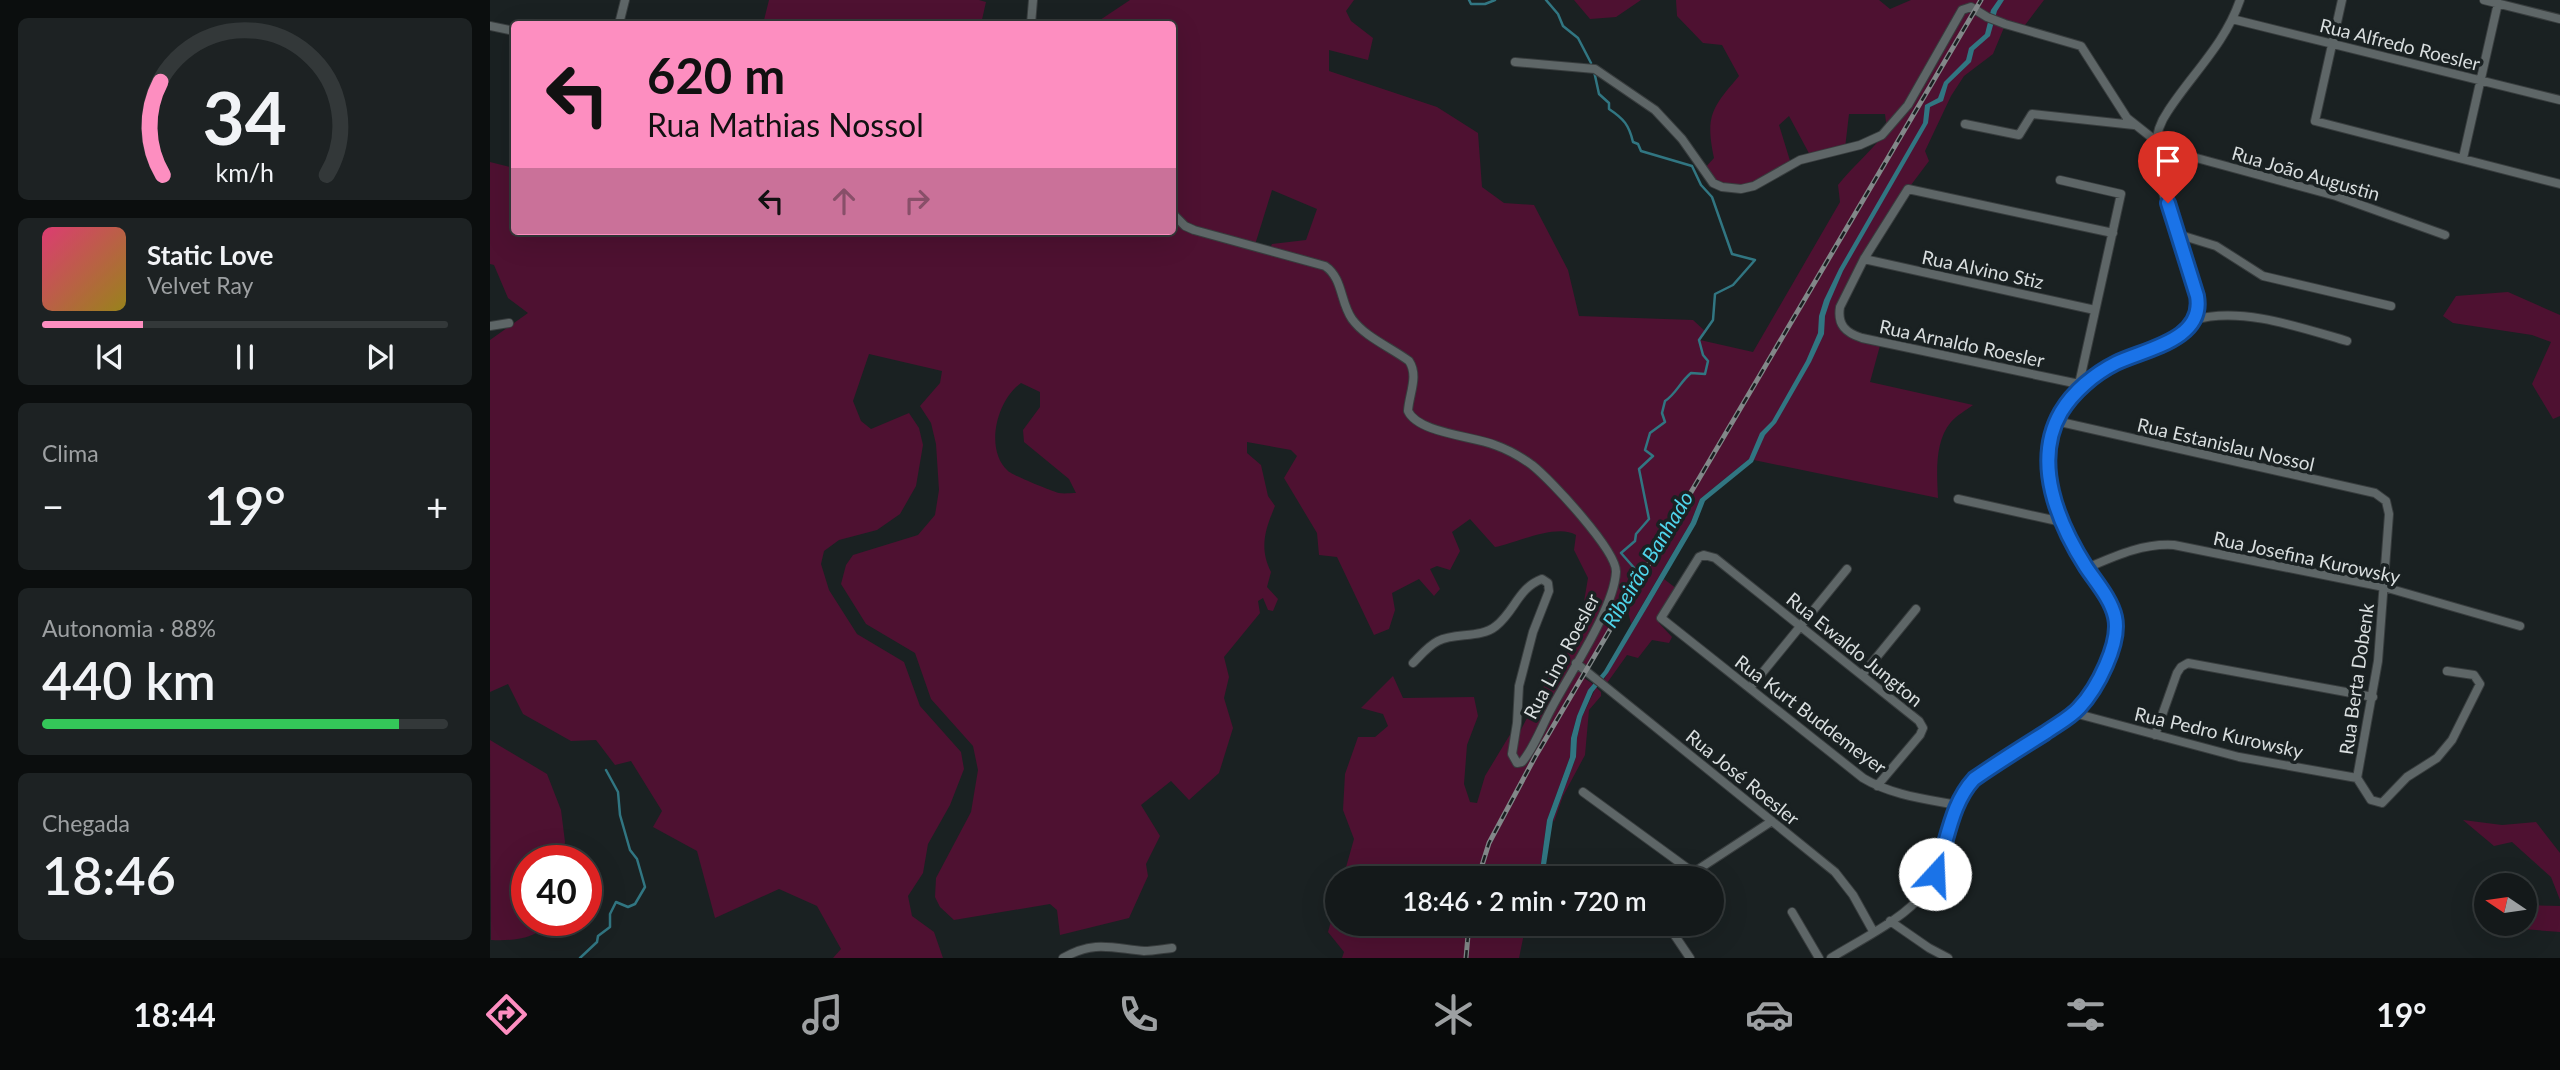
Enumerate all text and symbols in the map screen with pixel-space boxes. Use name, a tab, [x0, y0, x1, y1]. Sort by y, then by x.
street label: Rua Alfredo Roesler	[2317, 13, 2483, 75]
text: 620 m	[647, 46, 785, 104]
icon: left	[532, 49, 623, 140]
text: 34	[203, 73, 287, 161]
text: Rua Mathias Nossol	[647, 105, 924, 144]
pin	[2138, 131, 2198, 203]
street label: Rua João Augustin	[2229, 141, 2383, 205]
icon: arrive	[2149, 142, 2187, 180]
text: km/h	[216, 157, 274, 187]
icon: left	[752, 182, 790, 220]
icon: ahead	[825, 182, 863, 220]
icon: right	[898, 182, 936, 220]
text: Static Love	[147, 239, 274, 271]
street label: Rua Alvino Stiz	[1920, 245, 2046, 293]
text: Velvet Ray	[147, 271, 253, 299]
street label: Rua Arnaldo Roesler	[1877, 314, 2047, 372]
icon: previous	[91, 338, 129, 376]
icon: pause	[226, 338, 264, 376]
icon: next	[361, 338, 399, 376]
street label: Rua Estanislau Nossol	[2135, 412, 2317, 476]
text: Clima	[42, 439, 99, 467]
text: 19°	[204, 474, 286, 536]
text: −	[42, 483, 64, 529]
text: +	[426, 483, 448, 529]
water label: Ribeirão Banhado	[1597, 486, 1697, 632]
street label: Rua Josefina Kurowsky	[2211, 526, 2403, 588]
street label: Rua Ewaldo Jungton	[1782, 587, 1928, 711]
street label: Rua Lino Roesler	[1518, 589, 1604, 723]
street label: Rua Berta Dobenk	[2334, 601, 2378, 756]
text: Autonomia · 88%	[42, 614, 216, 642]
text: 440 km	[42, 649, 216, 711]
street label: Rua Kurt Buddemeyer	[1731, 650, 1891, 778]
street label: Rua Pedro Kurowsky	[2132, 701, 2306, 763]
street label: Rua José Roesler	[1682, 724, 1804, 830]
text: Chegada	[42, 809, 130, 837]
position arrow	[1898, 837, 1972, 911]
text: 18:46	[42, 844, 176, 906]
speed limit sign: 40	[511, 845, 602, 936]
north arrow	[2474, 873, 2538, 936]
map controls	[2474, 873, 2537, 936]
text: 18:46 · 2 min · 720 m	[1402, 885, 1647, 917]
icon: directions	[482, 990, 531, 1039]
icon: music	[798, 990, 847, 1039]
icon: phone	[1114, 990, 1163, 1039]
icon: climate	[1429, 990, 1478, 1039]
icon: car	[1745, 990, 1794, 1039]
icon: filters	[2061, 990, 2110, 1039]
text: 18:44	[133, 995, 216, 1034]
text: 19°	[2376, 995, 2427, 1034]

